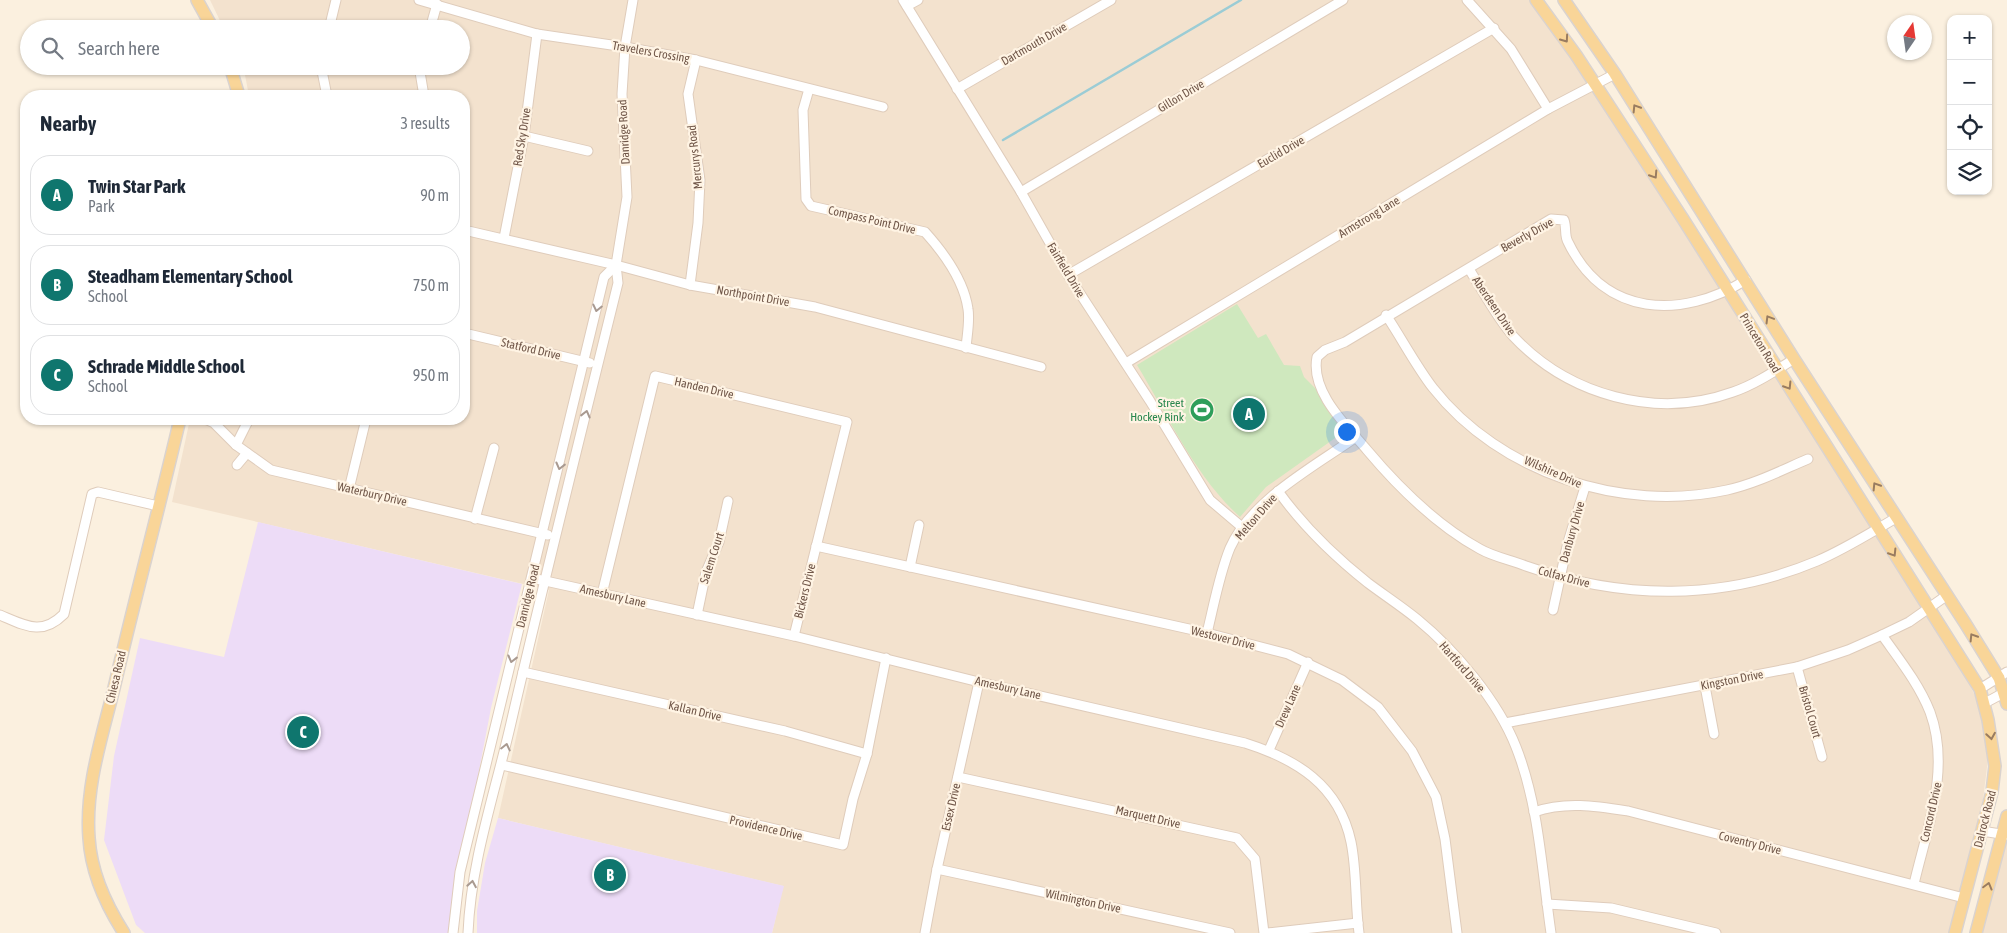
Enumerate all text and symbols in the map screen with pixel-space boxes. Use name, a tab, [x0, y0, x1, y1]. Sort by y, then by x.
north arrow	[1887, 15, 1932, 60]
map controls	[1947, 15, 1992, 195]
button: +	[1947, 15, 1992, 60]
search box	[20, 20, 470, 75]
street label: Dartmouth Drive	[999, 20, 1069, 68]
one-way arrow	[1559, 33, 1568, 43]
icon: search	[38, 34, 66, 62]
text: Search here	[78, 37, 160, 59]
street label: Travelers Crossing	[611, 38, 692, 66]
button: −	[1947, 60, 1992, 105]
street label: Gillon Drive	[1155, 77, 1207, 115]
street label: Danridge Road	[615, 99, 633, 165]
one-way arrow	[1633, 104, 1643, 113]
button: locate	[1947, 105, 1992, 150]
street label: Red Sky Drive	[510, 107, 534, 167]
text: Nearby	[40, 111, 96, 135]
text: 3 results	[400, 114, 450, 132]
street label: Mercurys Road	[685, 124, 705, 190]
street label: Euclid Drive	[1255, 133, 1307, 171]
button: layers	[1947, 150, 1992, 195]
one-way arrow	[1648, 169, 1657, 179]
text: Twin Star Park	[88, 175, 185, 197]
text: A	[53, 186, 61, 204]
text: 90 m	[420, 186, 449, 204]
street label: Armstrong Lane	[1336, 193, 1402, 241]
text: Park	[88, 197, 115, 215]
street label: Compass Point Drive	[827, 203, 917, 237]
street label: Beverly Drive	[1498, 215, 1556, 255]
street label: Fairfield Drive	[1044, 240, 1088, 300]
text: Steadham Elementary School	[88, 265, 293, 287]
street label: Aberdeen Drive	[1469, 274, 1519, 338]
text: B	[53, 276, 61, 294]
text: 750 m	[413, 276, 449, 294]
street label: Northpoint Drive	[715, 283, 791, 309]
text: School	[88, 287, 128, 305]
one-way arrow	[592, 304, 603, 313]
street label: Princeton Road	[1737, 311, 1783, 375]
one-way arrow	[1766, 316, 1776, 325]
street label: Statford Drive	[500, 335, 562, 363]
text: Schrade Middle School	[88, 355, 245, 377]
text: C	[53, 366, 61, 384]
text: 950 m	[413, 366, 449, 384]
street label: Handen Drive	[673, 374, 735, 402]
text: School	[88, 377, 128, 395]
one-way arrow	[1781, 381, 1791, 390]
pin: A	[1233, 395, 1265, 433]
place label: Street Hockey Rink	[1130, 396, 1185, 424]
sports icon: Street Hockey Rink	[1189, 397, 1215, 423]
one-way arrow	[580, 410, 591, 419]
your location	[1334, 419, 1360, 445]
street label: Wilshire Drive	[1522, 453, 1584, 491]
one-way arrow	[555, 462, 566, 471]
street label: Waterbury Drive	[336, 479, 408, 509]
one-way arrow	[1873, 482, 1882, 491]
street label: Melton Drive	[1232, 491, 1280, 543]
street label: Danbury Drive	[1557, 500, 1587, 564]
street label: Salem Court	[697, 530, 727, 585]
one-way arrow	[1887, 548, 1896, 557]
street label: Bickers Drive	[791, 562, 819, 620]
street label: Danridge Road	[513, 563, 543, 629]
street label: Colfax Drive	[1537, 563, 1591, 591]
street label: Amesbury Lane	[579, 582, 647, 610]
street label: Westover Drive	[1189, 623, 1257, 653]
one-way arrow	[1970, 633, 1980, 642]
street label: Hartford Drive	[1436, 639, 1488, 695]
street label: Chiesa Road	[103, 649, 129, 705]
one-way arrow	[507, 654, 518, 663]
street label: Kingston Drive	[1699, 667, 1765, 693]
street label: Amesbury Lane	[974, 674, 1042, 702]
street label: Drew Lane	[1272, 682, 1304, 730]
street label: Bristol Court	[1796, 684, 1824, 740]
street label: Kallan Drive	[667, 698, 723, 724]
pin: C	[287, 713, 319, 751]
one-way arrow	[1985, 732, 1995, 740]
one-way arrow	[500, 742, 511, 751]
street label: Concord Drive	[1917, 781, 1945, 843]
street label: Essex Drive	[939, 782, 963, 832]
street label: Dalrock Road	[1971, 789, 1999, 849]
street label: Marquett Drive	[1114, 803, 1182, 831]
street label: Providence Drive	[728, 813, 804, 843]
street label: Coventry Drive	[1717, 828, 1783, 858]
pin: B	[594, 856, 626, 894]
one-way arrow	[467, 880, 477, 889]
one-way arrow	[1983, 882, 1993, 890]
street label: Wilmington Drive	[1044, 886, 1122, 916]

